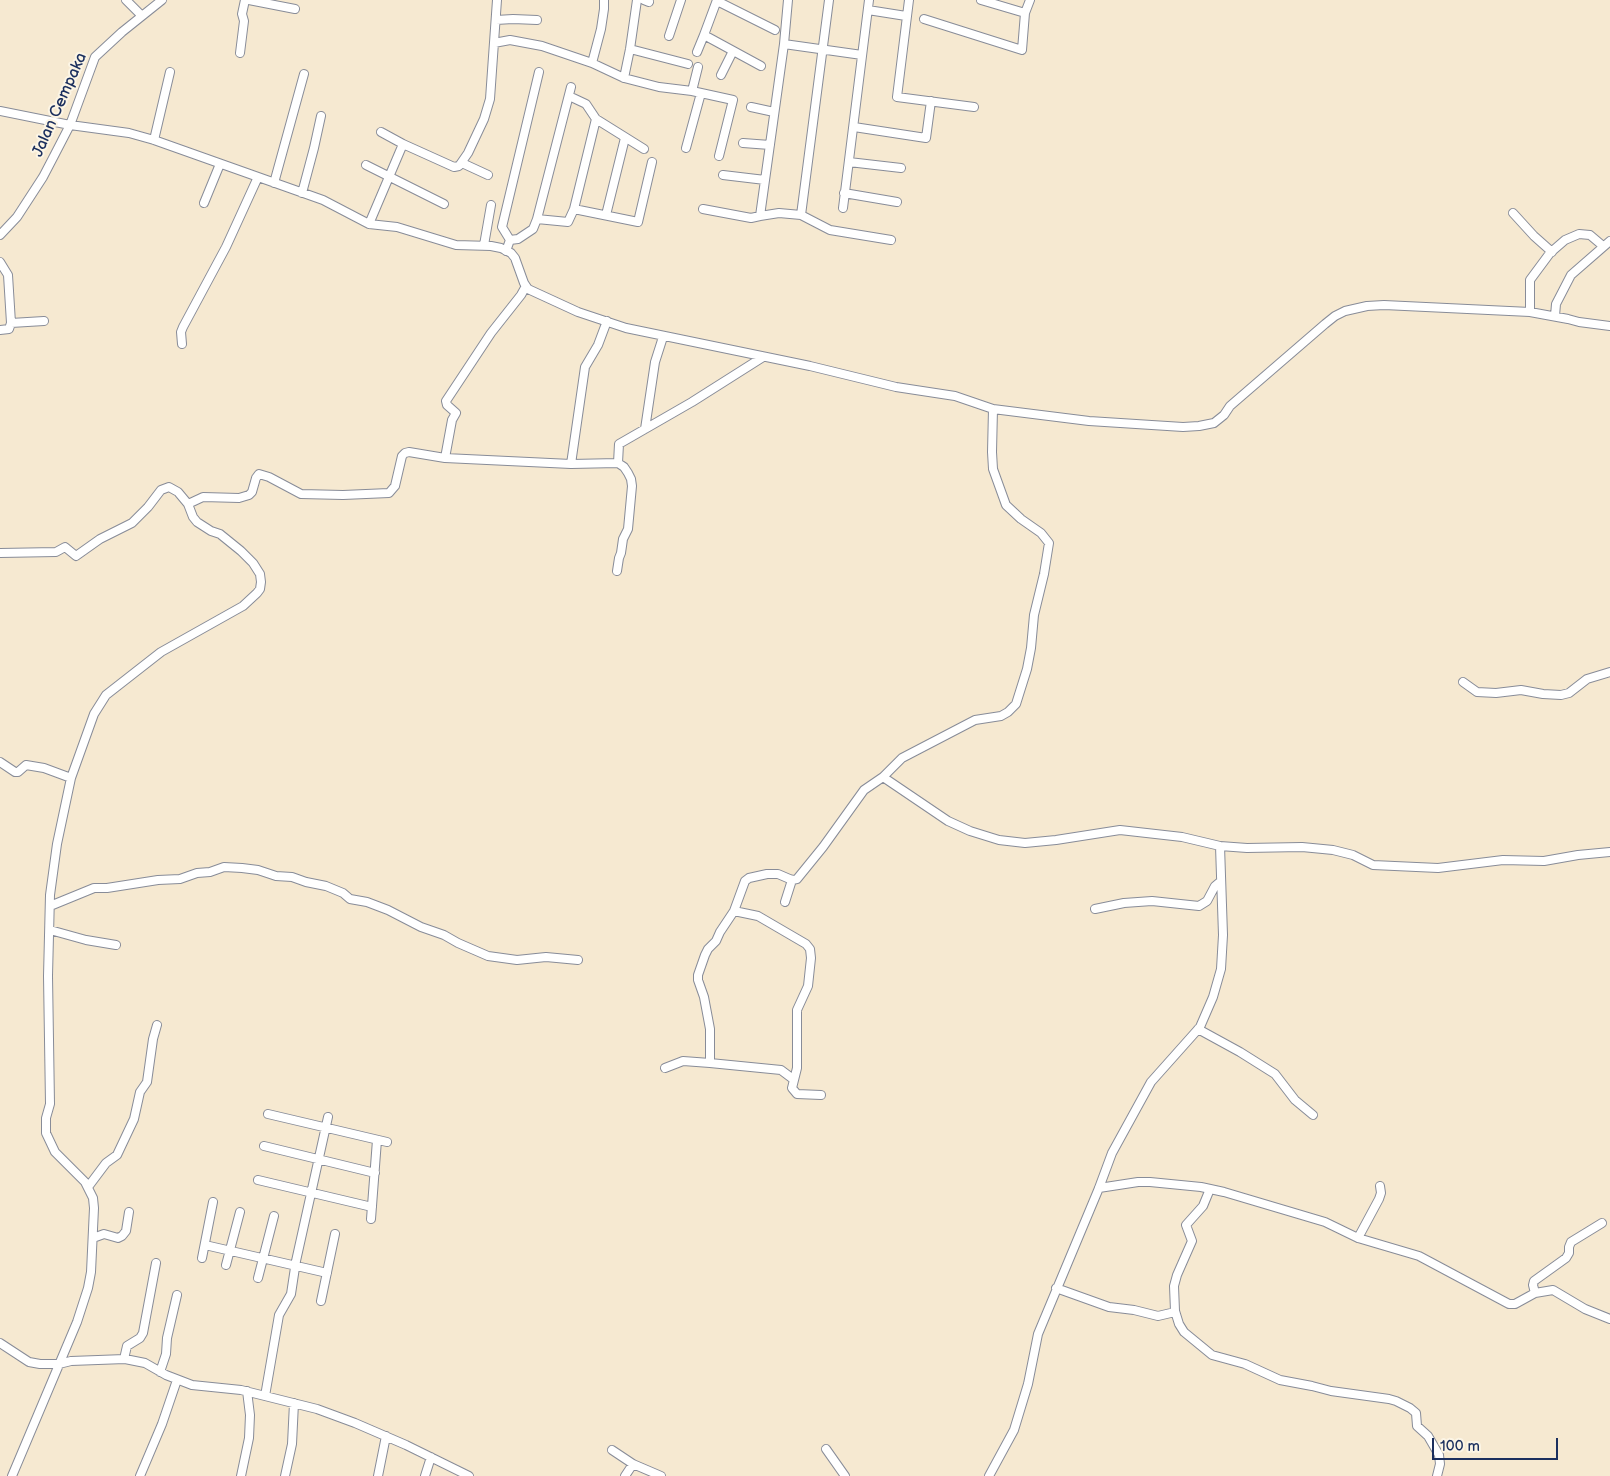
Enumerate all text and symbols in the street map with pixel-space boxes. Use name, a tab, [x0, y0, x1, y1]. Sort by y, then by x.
street label: Jalan Cempaka	[28, 50, 92, 160]
scale bar	[1435, 1428, 1561, 1460]
text: 100 m	[1440, 1437, 1480, 1456]

